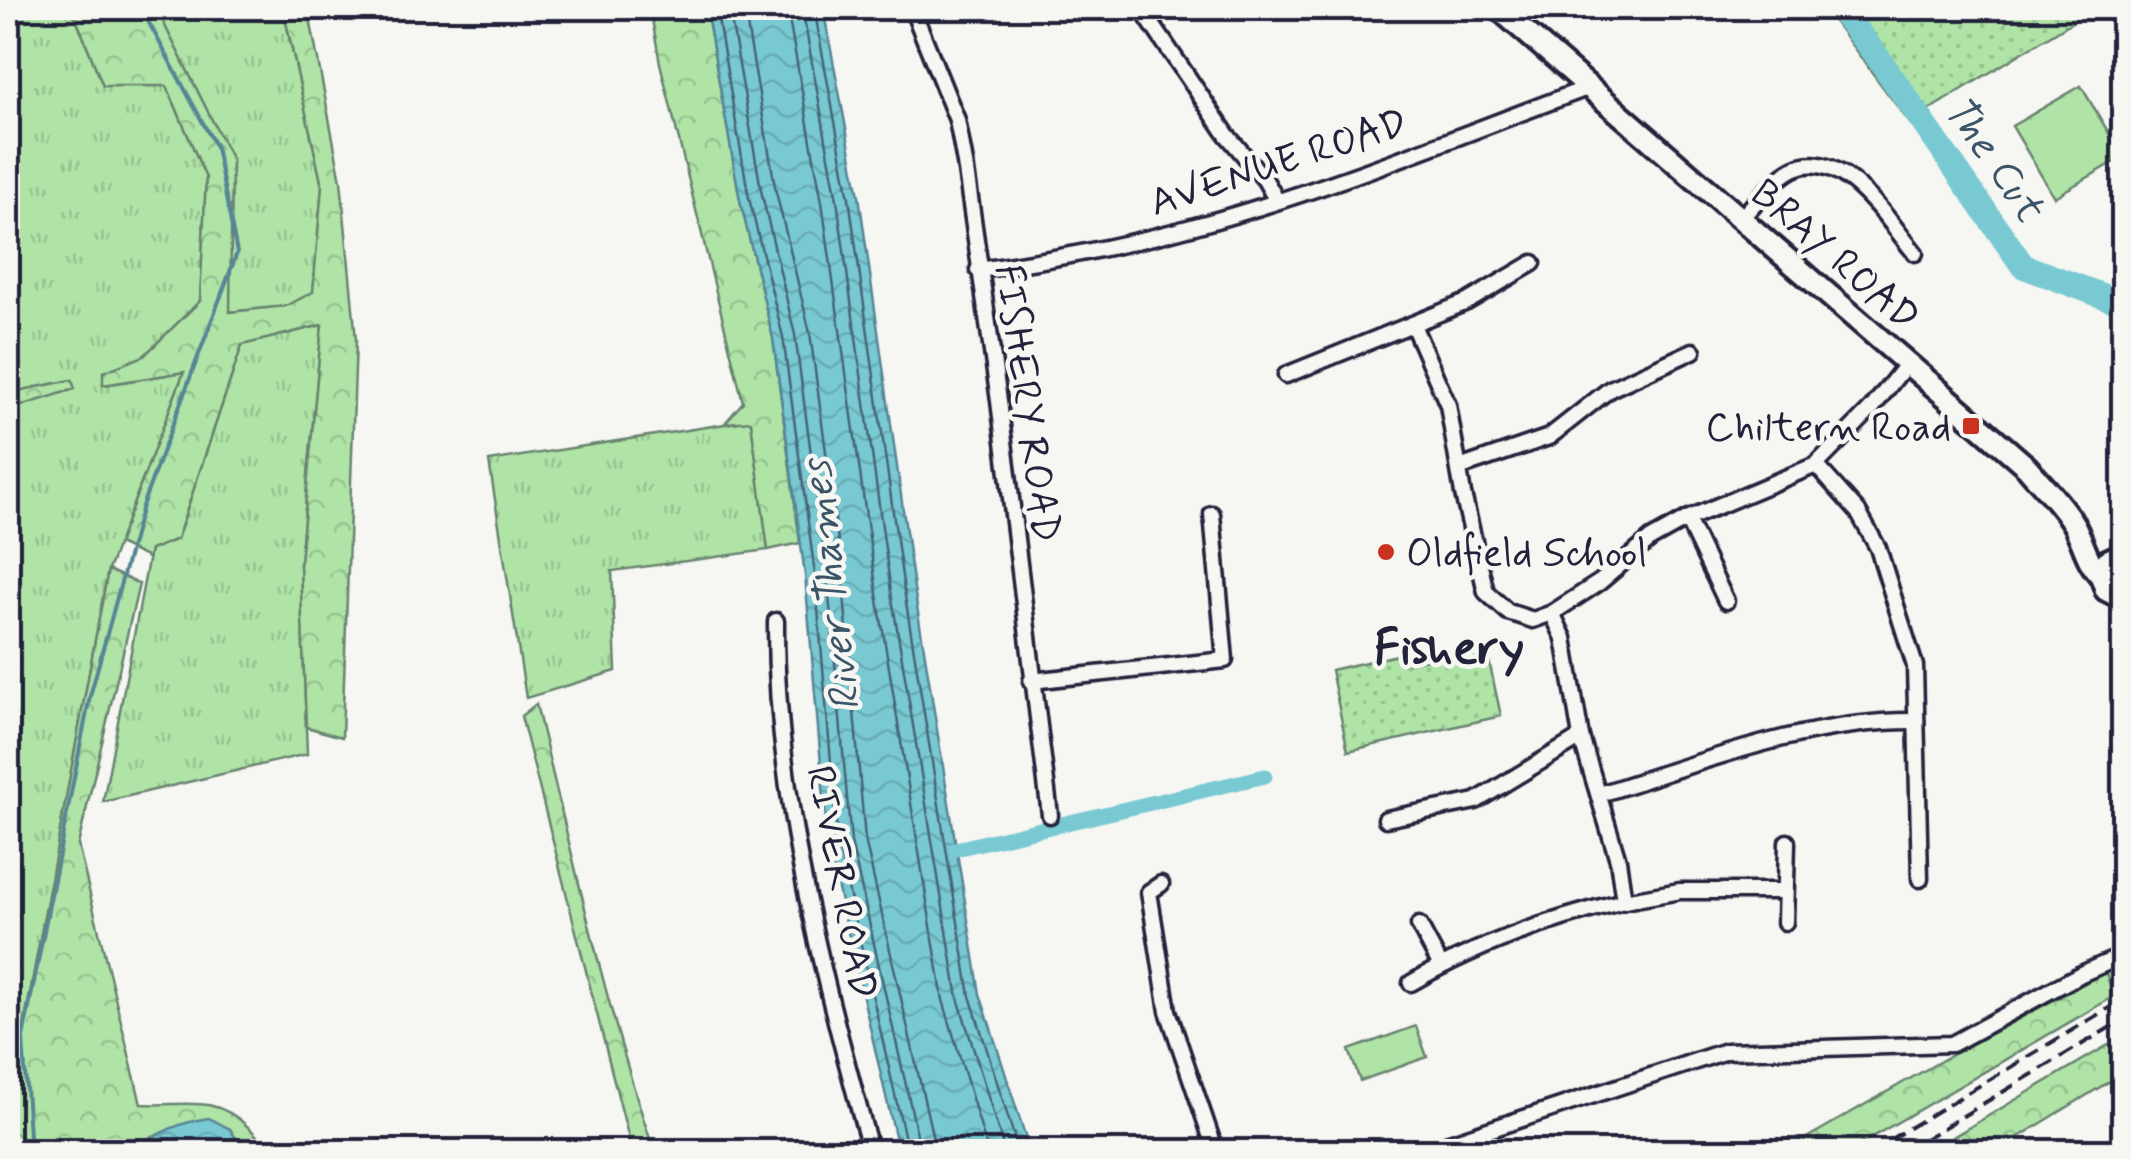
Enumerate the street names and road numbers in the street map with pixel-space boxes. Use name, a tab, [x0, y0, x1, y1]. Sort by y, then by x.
street label: AVENUE ROAD	[1143, 98, 1414, 230]
street label: BRAY ROAD	[1739, 169, 1929, 344]
street label: FISHERY ROAD	[981, 261, 1071, 546]
street label: RIVER ROAD	[792, 762, 888, 1004]

